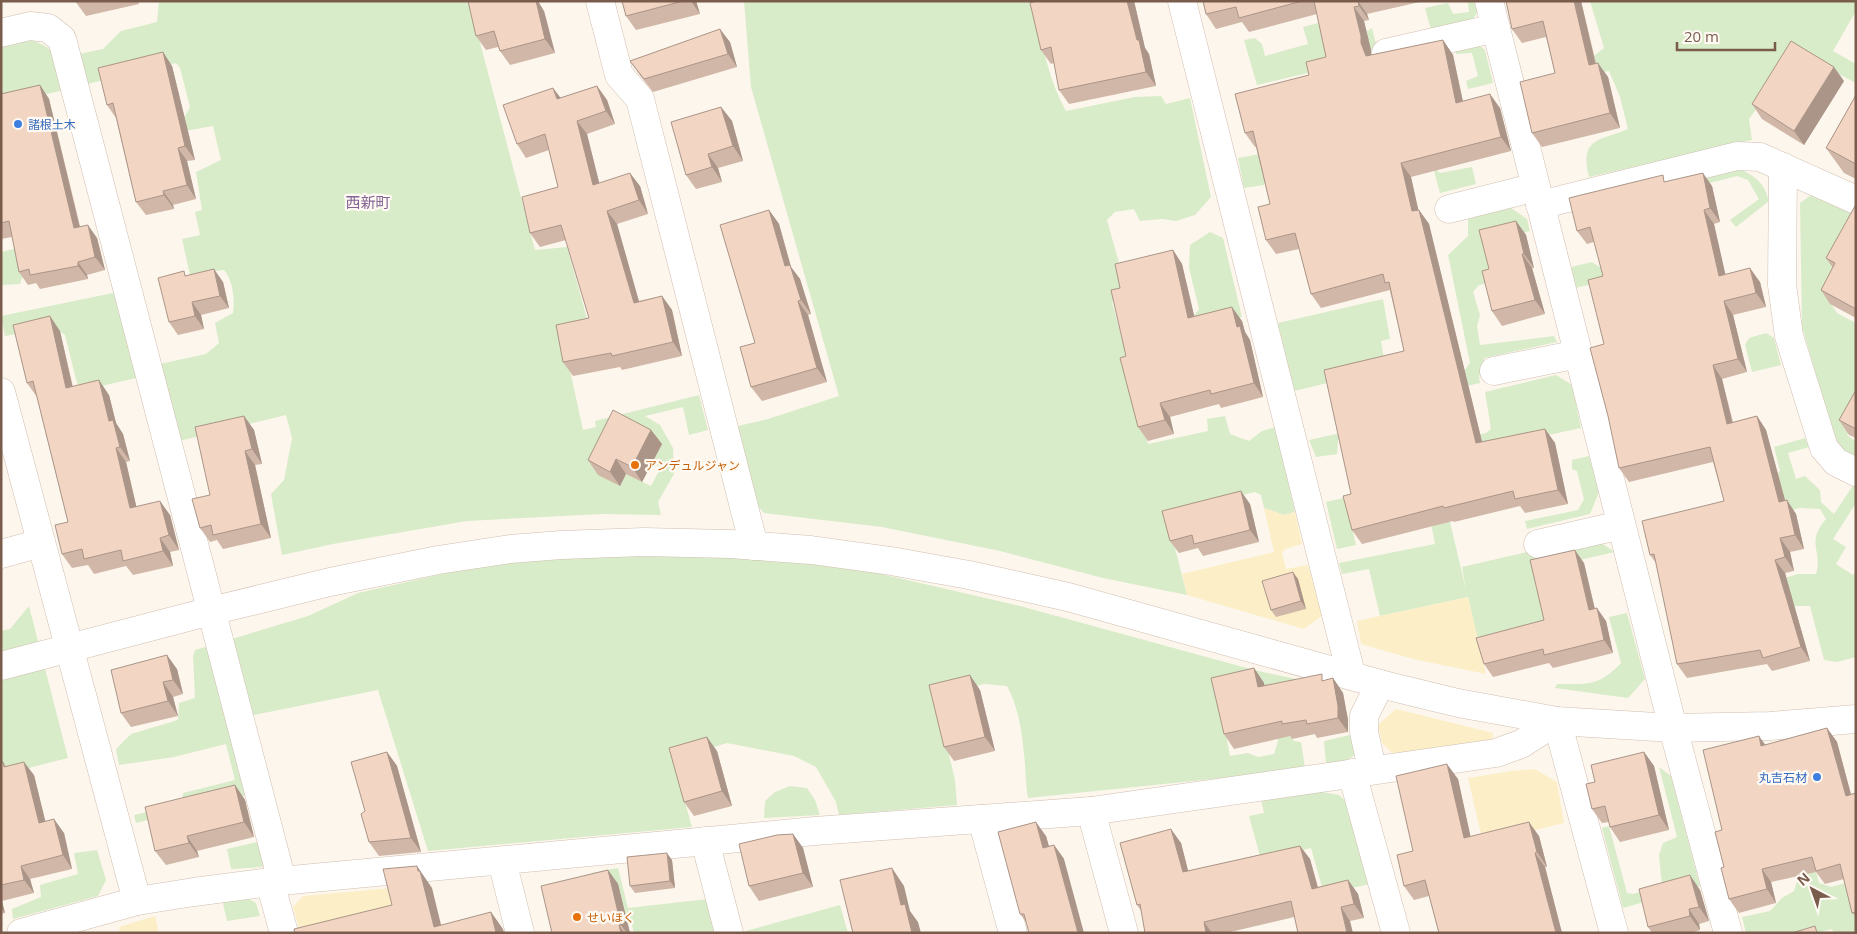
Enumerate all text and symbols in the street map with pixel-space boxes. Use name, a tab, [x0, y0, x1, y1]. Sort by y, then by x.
scale bar	[1677, 20, 1774, 52]
text: 20 m	[1684, 26, 1719, 46]
place label: 諸根土木	[28, 116, 76, 133]
marker: 諸根土木	[12, 118, 24, 130]
district label: 西新町	[345, 192, 391, 212]
place label: アンデュルジャン	[645, 457, 740, 474]
marker: アンデュルジャン	[629, 459, 641, 471]
place label: 丸吉石材	[1759, 769, 1807, 786]
marker: 丸吉石材	[1811, 771, 1823, 783]
north arrow	[1787, 864, 1837, 914]
text: N	[1793, 868, 1814, 890]
place label: せいほく	[587, 909, 635, 926]
marker: せいほく	[571, 911, 583, 923]

